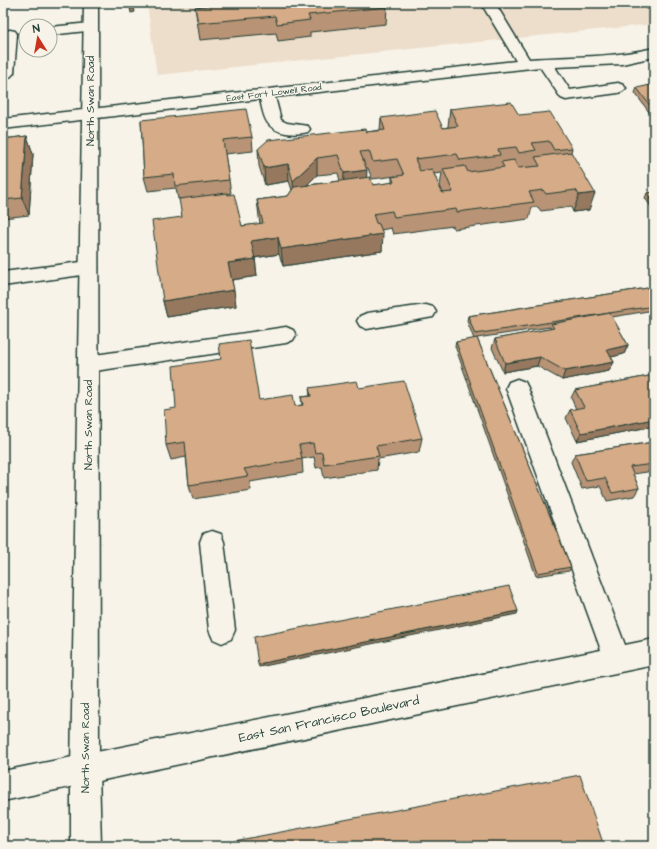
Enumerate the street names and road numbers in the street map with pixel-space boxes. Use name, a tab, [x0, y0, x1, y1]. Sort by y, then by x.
street label: North Swan Road	[83, 56, 98, 146]
street label: East Fort Lowell Road	[226, 81, 323, 105]
street label: North Swan Road	[81, 380, 96, 470]
street label: East San Francisco Boulevard	[237, 691, 421, 747]
street label: North Swan Road	[78, 703, 93, 793]

